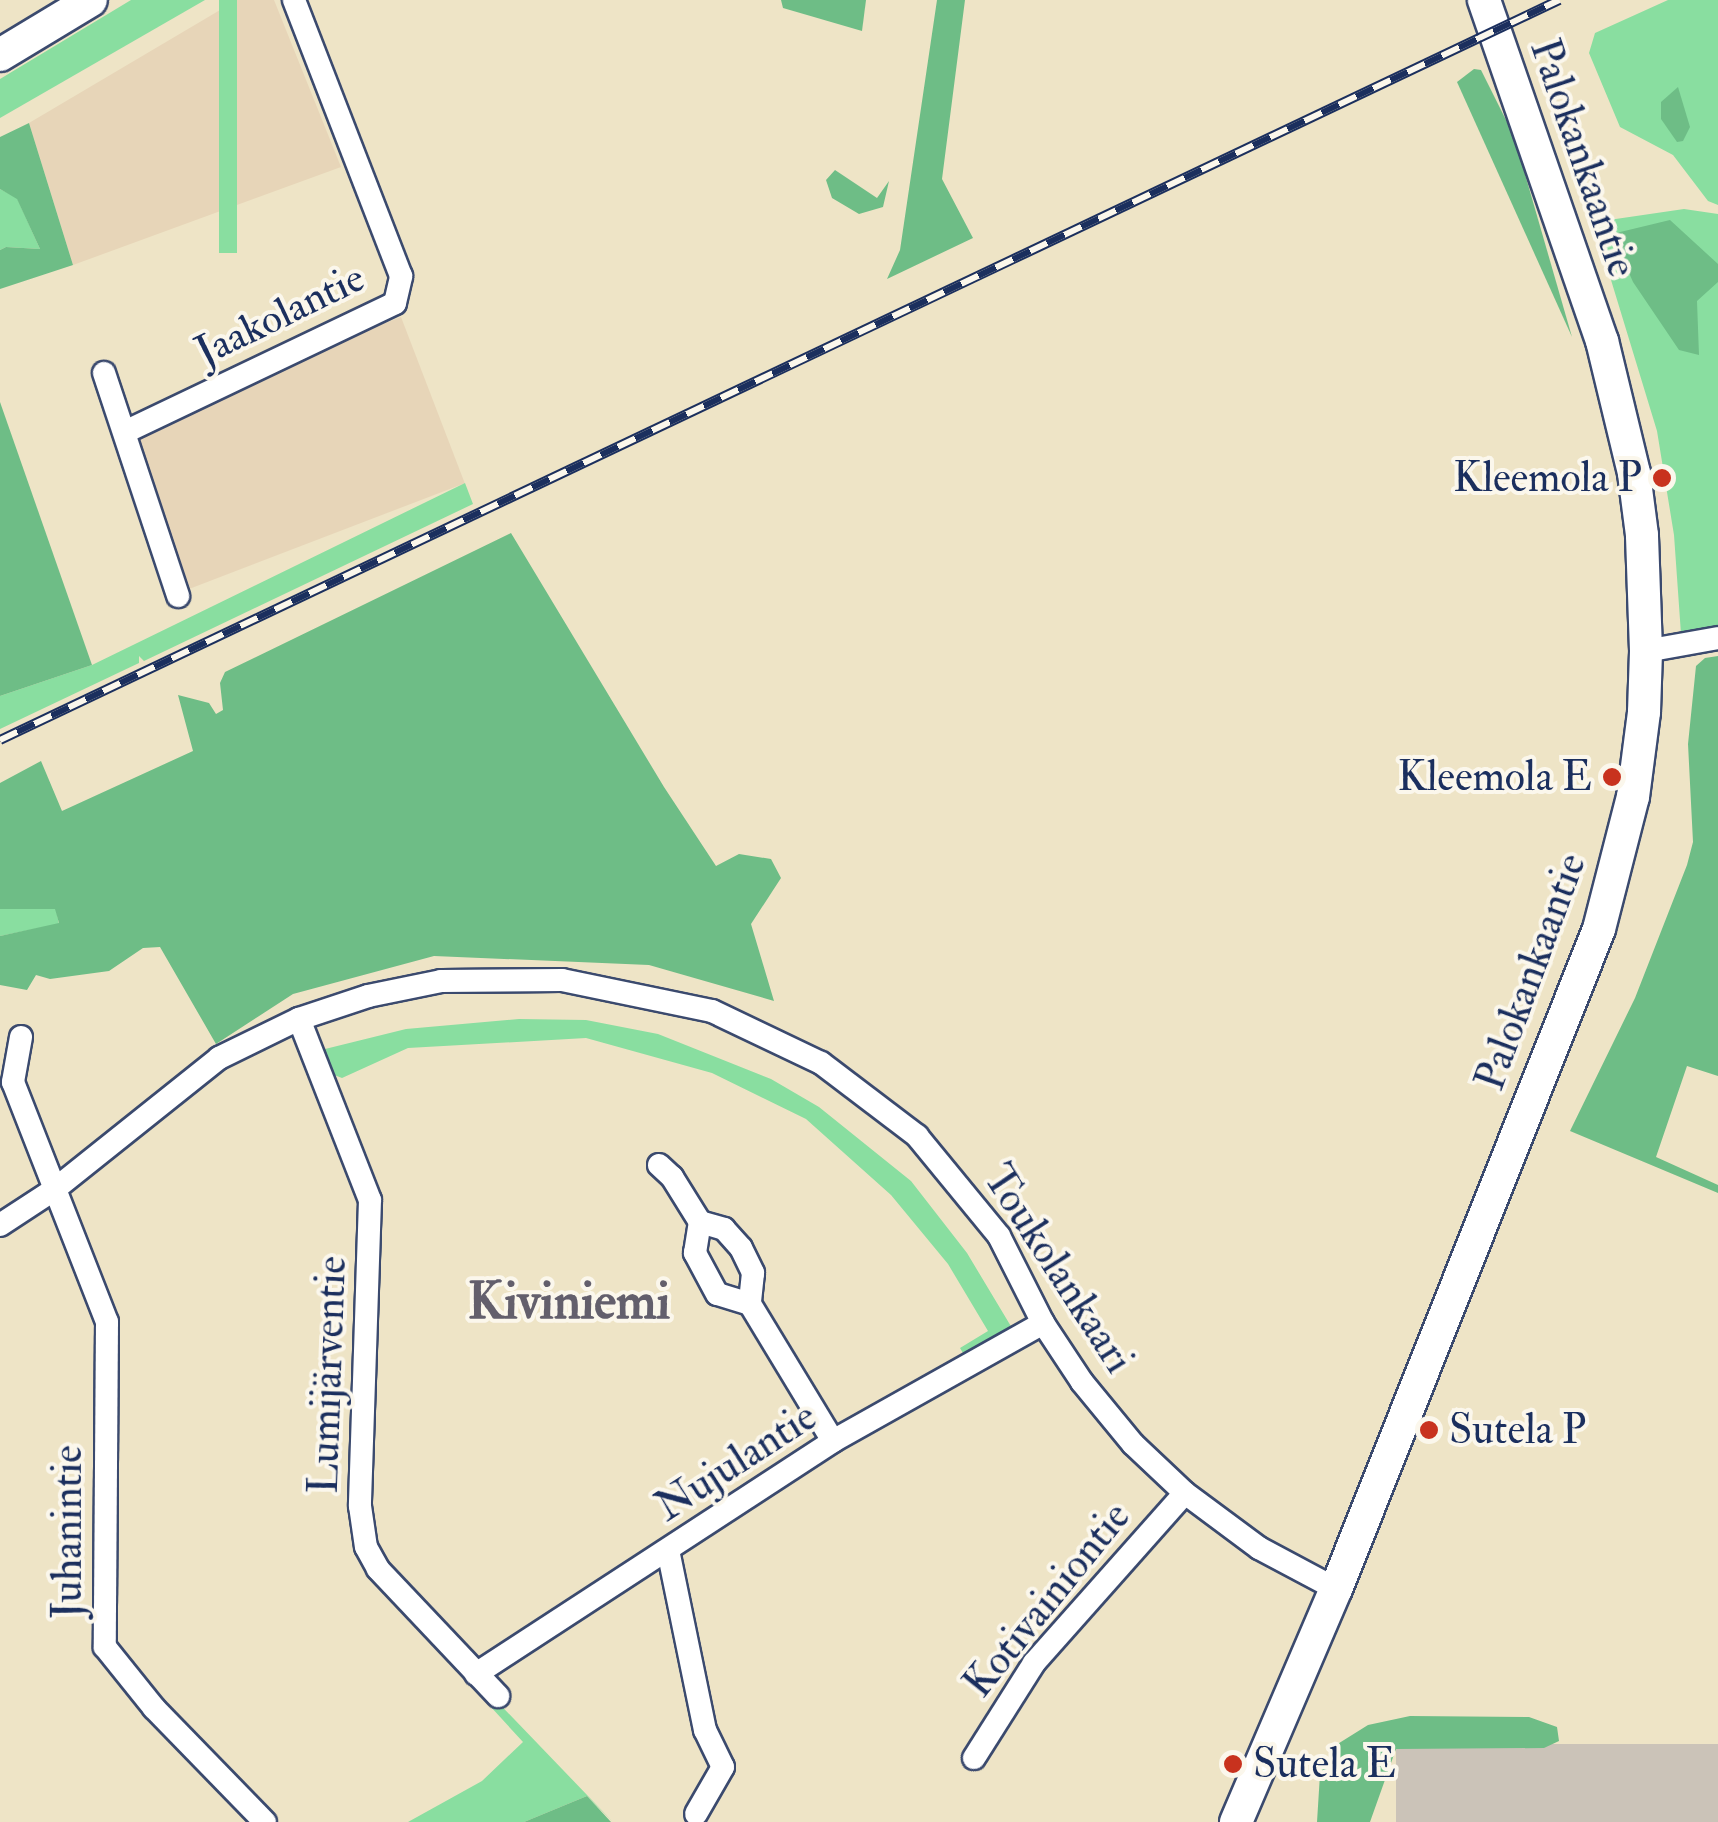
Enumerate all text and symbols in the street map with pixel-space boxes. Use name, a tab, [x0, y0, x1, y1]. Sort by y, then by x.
street label: Palokankaantie	[1519, 33, 1647, 283]
street label: Jaakolantie	[187, 253, 373, 377]
place label: Kleemola P	[1453, 453, 1642, 503]
marker: Kleemola P	[1651, 467, 1673, 489]
place label: Kleemola E	[1397, 752, 1592, 802]
marker: Kleemola E	[1601, 766, 1623, 788]
street label: Palokankaantie	[1465, 847, 1597, 1097]
street label: Toukolankaari	[972, 1156, 1144, 1382]
street label: Lumijärventie	[299, 1255, 357, 1495]
district label: Kiviniemi	[468, 1271, 670, 1333]
street label: Nujulantie	[646, 1391, 826, 1533]
place label: Sutela P	[1449, 1405, 1586, 1455]
marker: Sutela P	[1418, 1419, 1440, 1441]
street label: Juhanintie	[43, 1445, 93, 1619]
street label: Kotivainiontie	[953, 1492, 1141, 1708]
place label: Sutela E	[1253, 1739, 1396, 1789]
marker: Sutela E	[1222, 1753, 1244, 1775]

